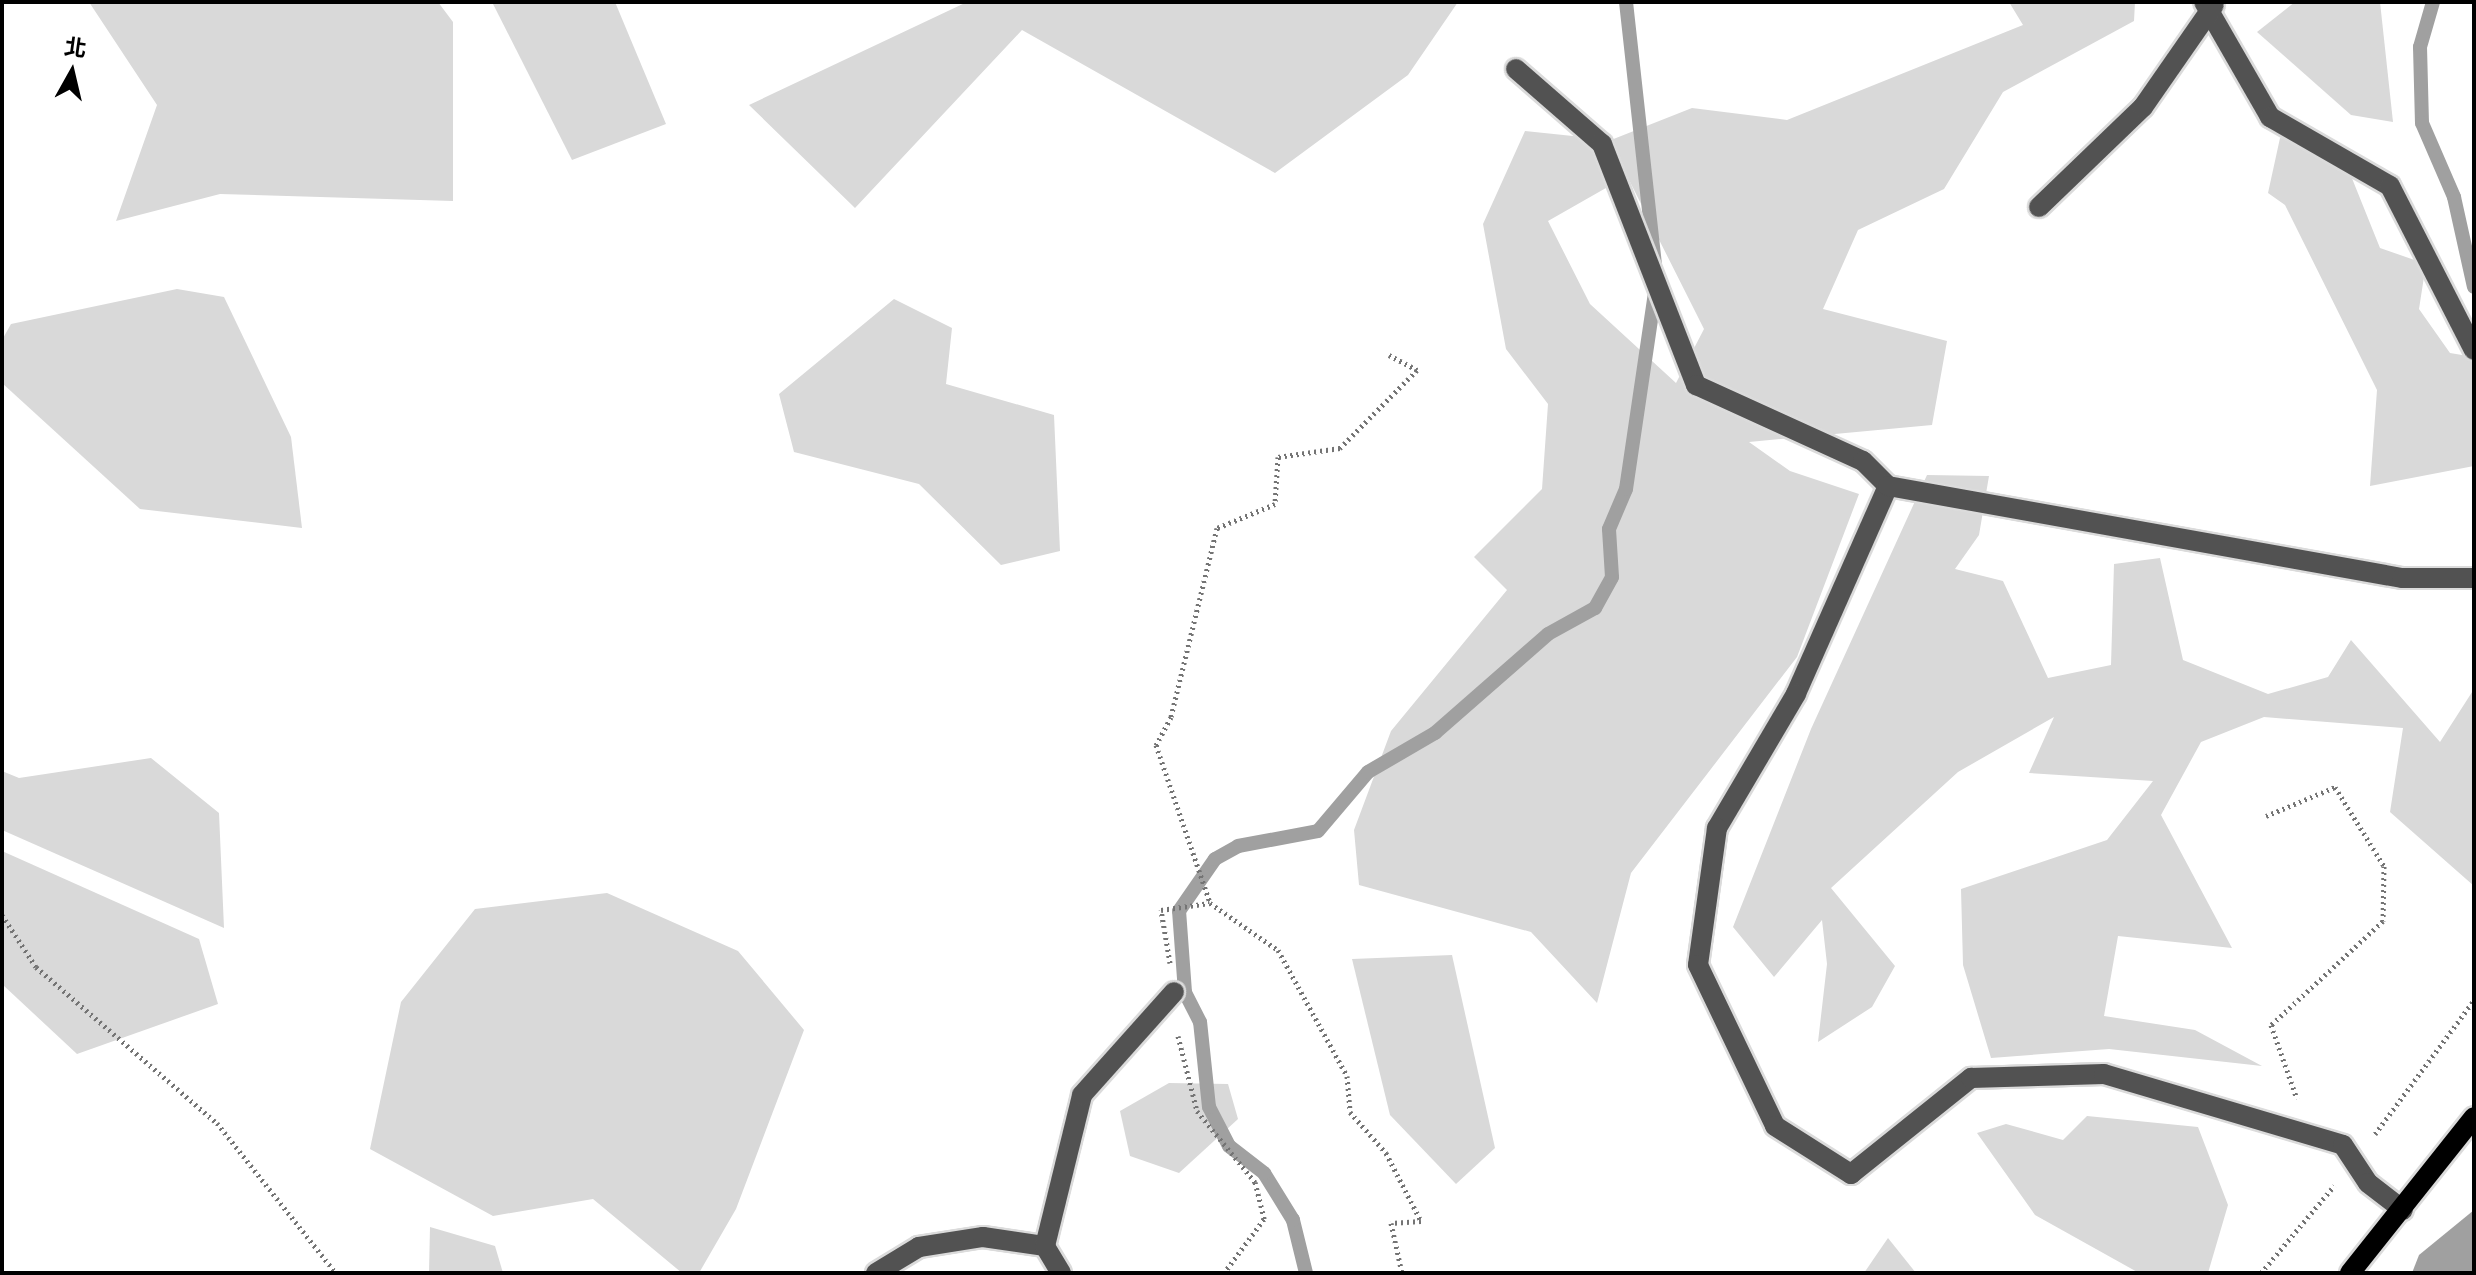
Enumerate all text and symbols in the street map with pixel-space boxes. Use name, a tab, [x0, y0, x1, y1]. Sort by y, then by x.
north arrow	[32, 32, 112, 112]
text: 北	[63, 34, 88, 62]

